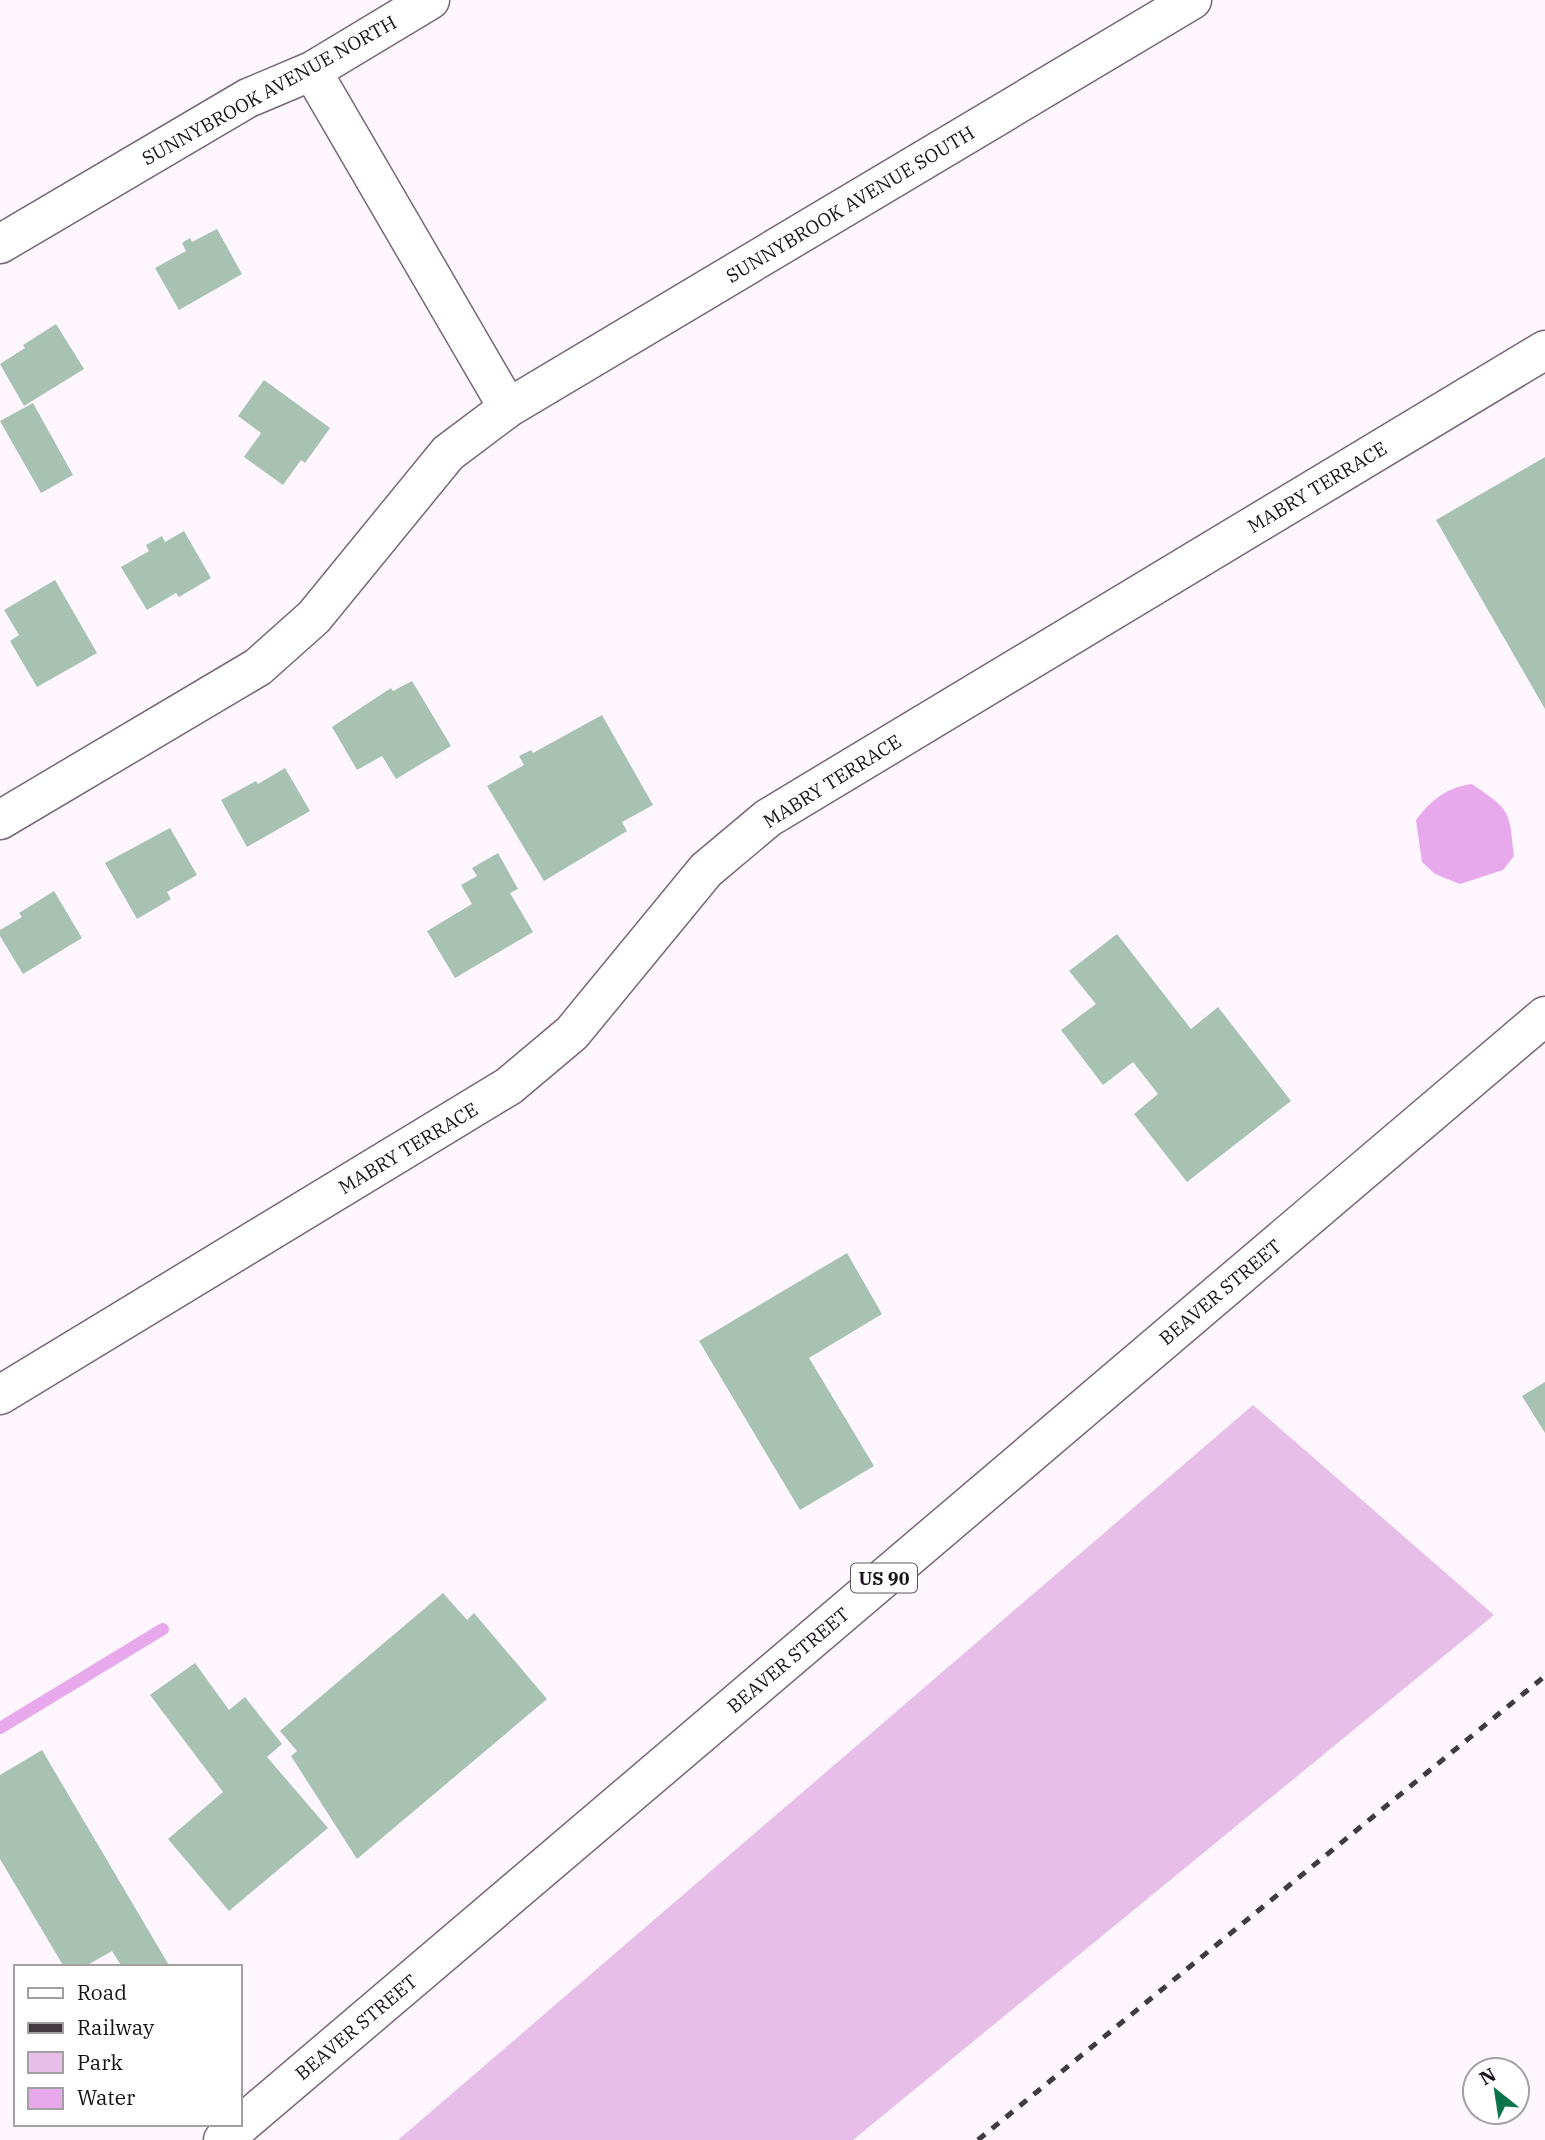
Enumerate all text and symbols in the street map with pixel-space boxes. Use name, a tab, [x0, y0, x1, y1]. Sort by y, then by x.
street label: SUNNYBROOK AVENUE NORTH	[137, 10, 401, 170]
street label: SUNNYBROOK AVENUE SOUTH	[721, 120, 979, 288]
street label: MABRY TERRACE	[1243, 436, 1391, 538]
street label: MABRY TERRACE	[759, 729, 905, 833]
street label: MABRY TERRACE	[334, 1097, 482, 1199]
street label: BEAVER STREET	[1154, 1234, 1286, 1350]
road number: US 90	[851, 1563, 917, 1592]
street label: BEAVER STREET	[722, 1602, 854, 1718]
legend	[14, 1965, 242, 2126]
street label: BEAVER STREET	[290, 1969, 422, 2085]
text: Road	[77, 1978, 127, 2006]
text: Railway	[77, 2013, 155, 2041]
text: Park	[77, 2048, 124, 2076]
north arrow	[1461, 2056, 1531, 2126]
text: N	[1475, 2062, 1500, 2090]
text: Water	[77, 2083, 136, 2111]

